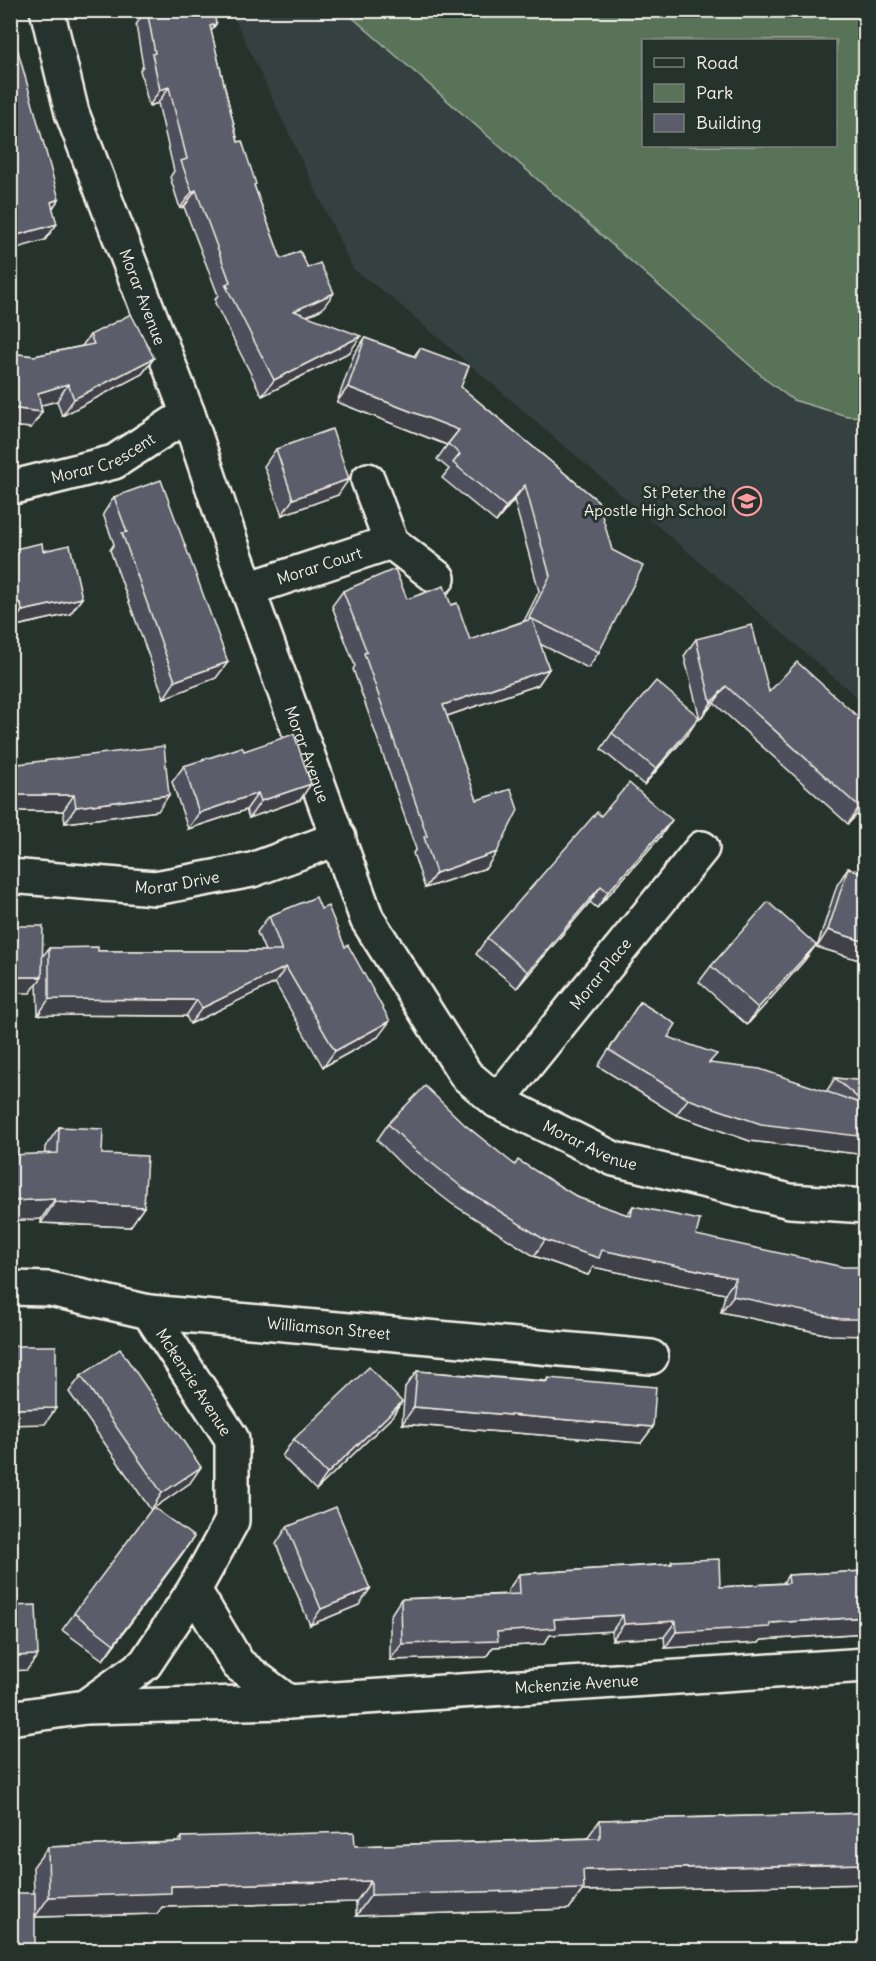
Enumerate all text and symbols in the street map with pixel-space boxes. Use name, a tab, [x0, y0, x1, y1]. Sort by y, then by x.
legend	[642, 39, 837, 147]
text: Road	[696, 51, 739, 74]
text: Park	[696, 81, 733, 104]
text: Building	[696, 111, 761, 134]
street label: Morar Avenue	[115, 246, 170, 348]
street label: Morar Crescent	[49, 428, 159, 487]
place label: St Peter the Apostle High School	[584, 482, 726, 520]
school or university icon: St Peter the Apostle High School	[731, 485, 763, 517]
street label: Morar Court	[274, 542, 365, 589]
street label: Morar Avenue	[281, 703, 334, 805]
street label: Morar Drive	[134, 866, 221, 898]
street label: Morar Place	[565, 934, 635, 1013]
street label: Morar Avenue	[540, 1115, 639, 1174]
street label: Williamson Street	[266, 1313, 392, 1344]
street label: Mckenzie Avenue	[152, 1324, 236, 1440]
street label: Mckenzie Avenue	[514, 1670, 639, 1697]

